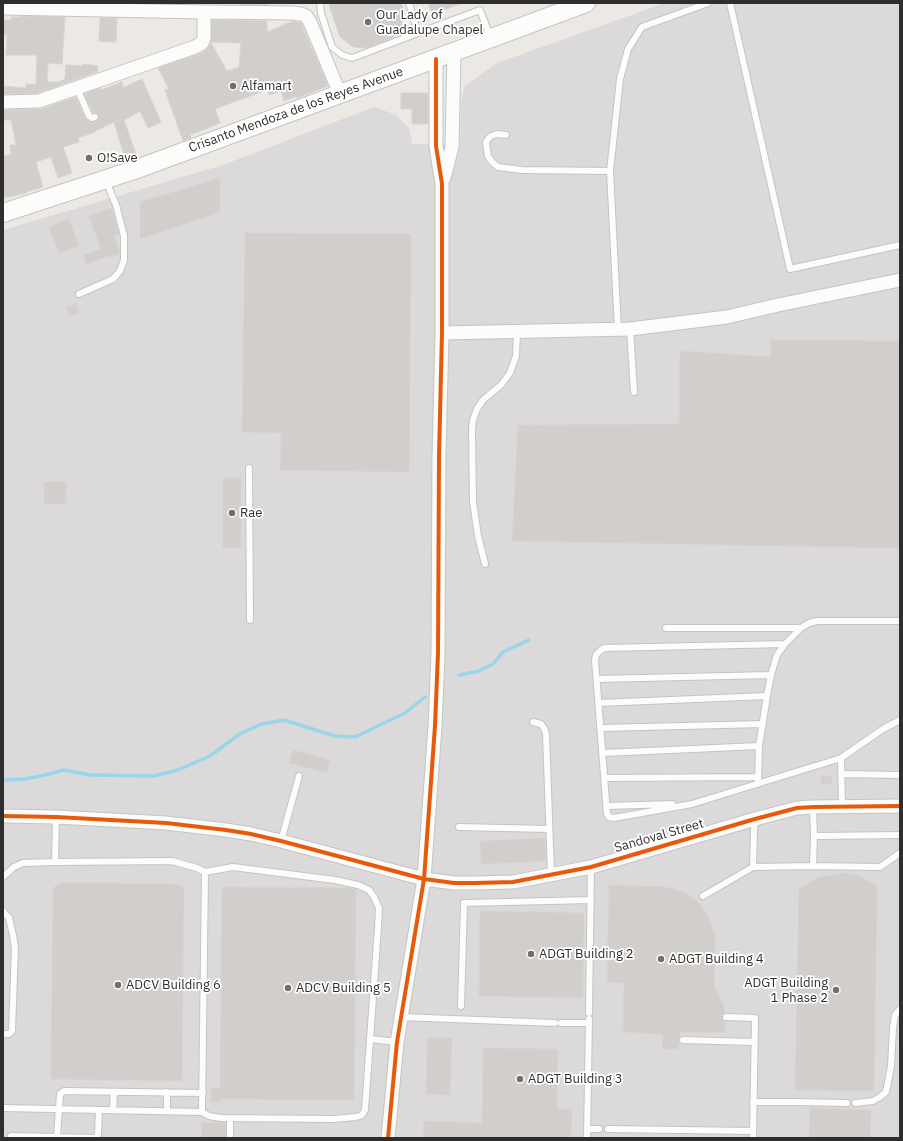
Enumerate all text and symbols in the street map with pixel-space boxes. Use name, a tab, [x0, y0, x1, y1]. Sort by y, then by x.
place label: Our Lady of Guadalupe Chapel	[376, 7, 483, 38]
marker: Our Lady of Guadalupe Chapel	[363, 17, 373, 27]
street label: Crisanto Mendoza de los Reyes Avenue	[187, 64, 405, 156]
place label: Alfamart	[241, 78, 292, 94]
marker: Alfamart	[228, 81, 238, 91]
place label: O!Save	[97, 150, 138, 166]
marker: O!Save	[84, 153, 94, 163]
place label: Rae	[240, 505, 262, 521]
marker: Rae	[227, 508, 237, 518]
street label: Sandoval Street	[613, 816, 705, 856]
place label: ADGT Building 2	[539, 946, 634, 962]
marker: ADGT Building 2	[526, 949, 536, 959]
place label: ADGT Building 4	[669, 951, 764, 967]
marker: ADGT Building 4	[656, 954, 666, 964]
place label: ADGT Building 1 Phase 2	[744, 975, 828, 1006]
place label: ADCV Building 6	[126, 977, 221, 993]
marker: ADCV Building 6	[113, 980, 123, 990]
place label: ADCV Building 5	[296, 980, 391, 996]
marker: ADCV Building 5	[283, 983, 293, 993]
marker: ADGT Building 1 Phase 2	[831, 985, 841, 995]
place label: ADGT Building 3	[528, 1071, 623, 1087]
marker: ADGT Building 3	[515, 1074, 525, 1084]

